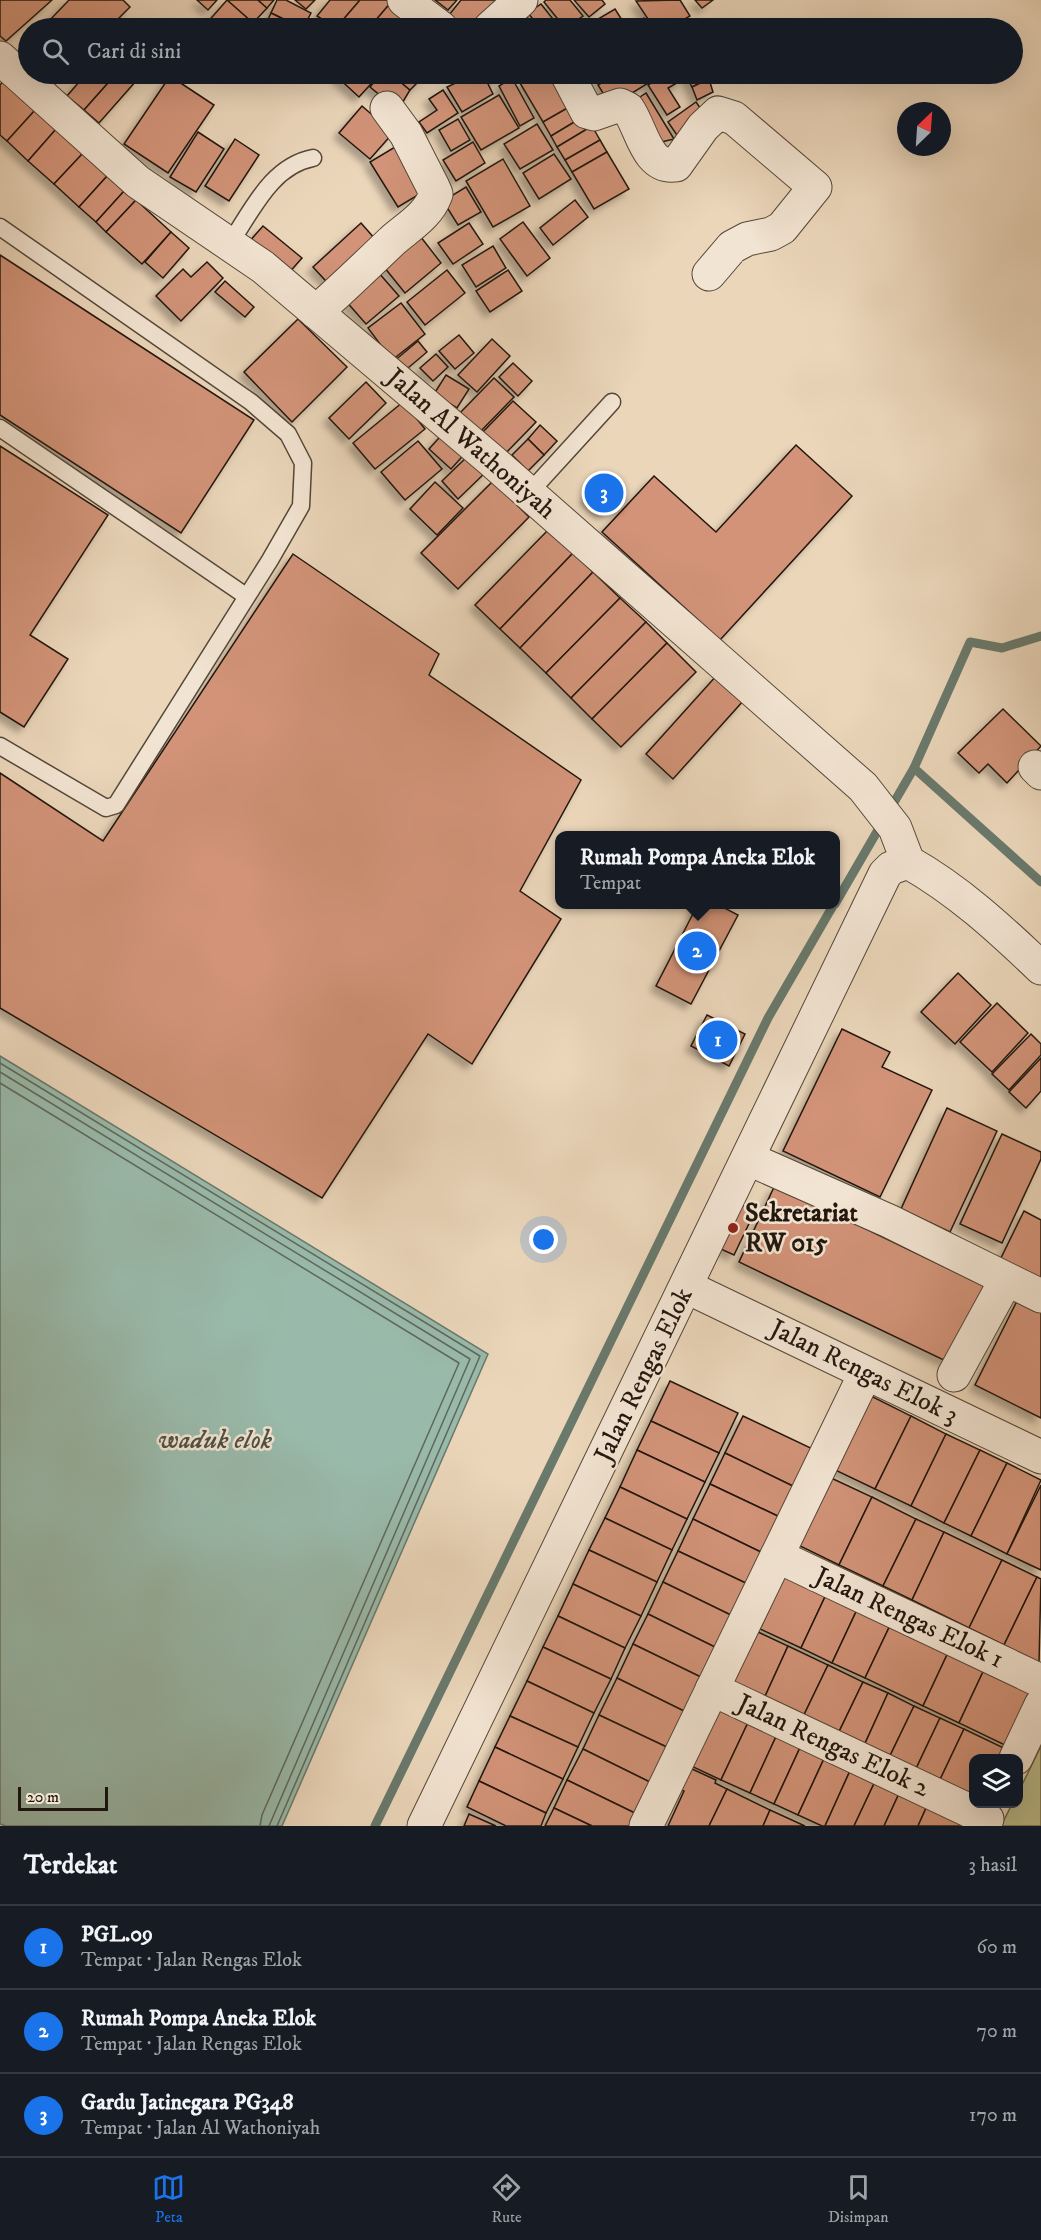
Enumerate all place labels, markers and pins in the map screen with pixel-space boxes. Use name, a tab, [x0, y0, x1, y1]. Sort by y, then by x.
pin: 3	[584, 470, 624, 516]
pin: 2	[678, 928, 716, 974]
pin: 1	[698, 1018, 738, 1062]
place label: Sekretariat RW 015	[745, 1197, 859, 1260]
marker: Sekretariat RW 015	[726, 1221, 740, 1235]

